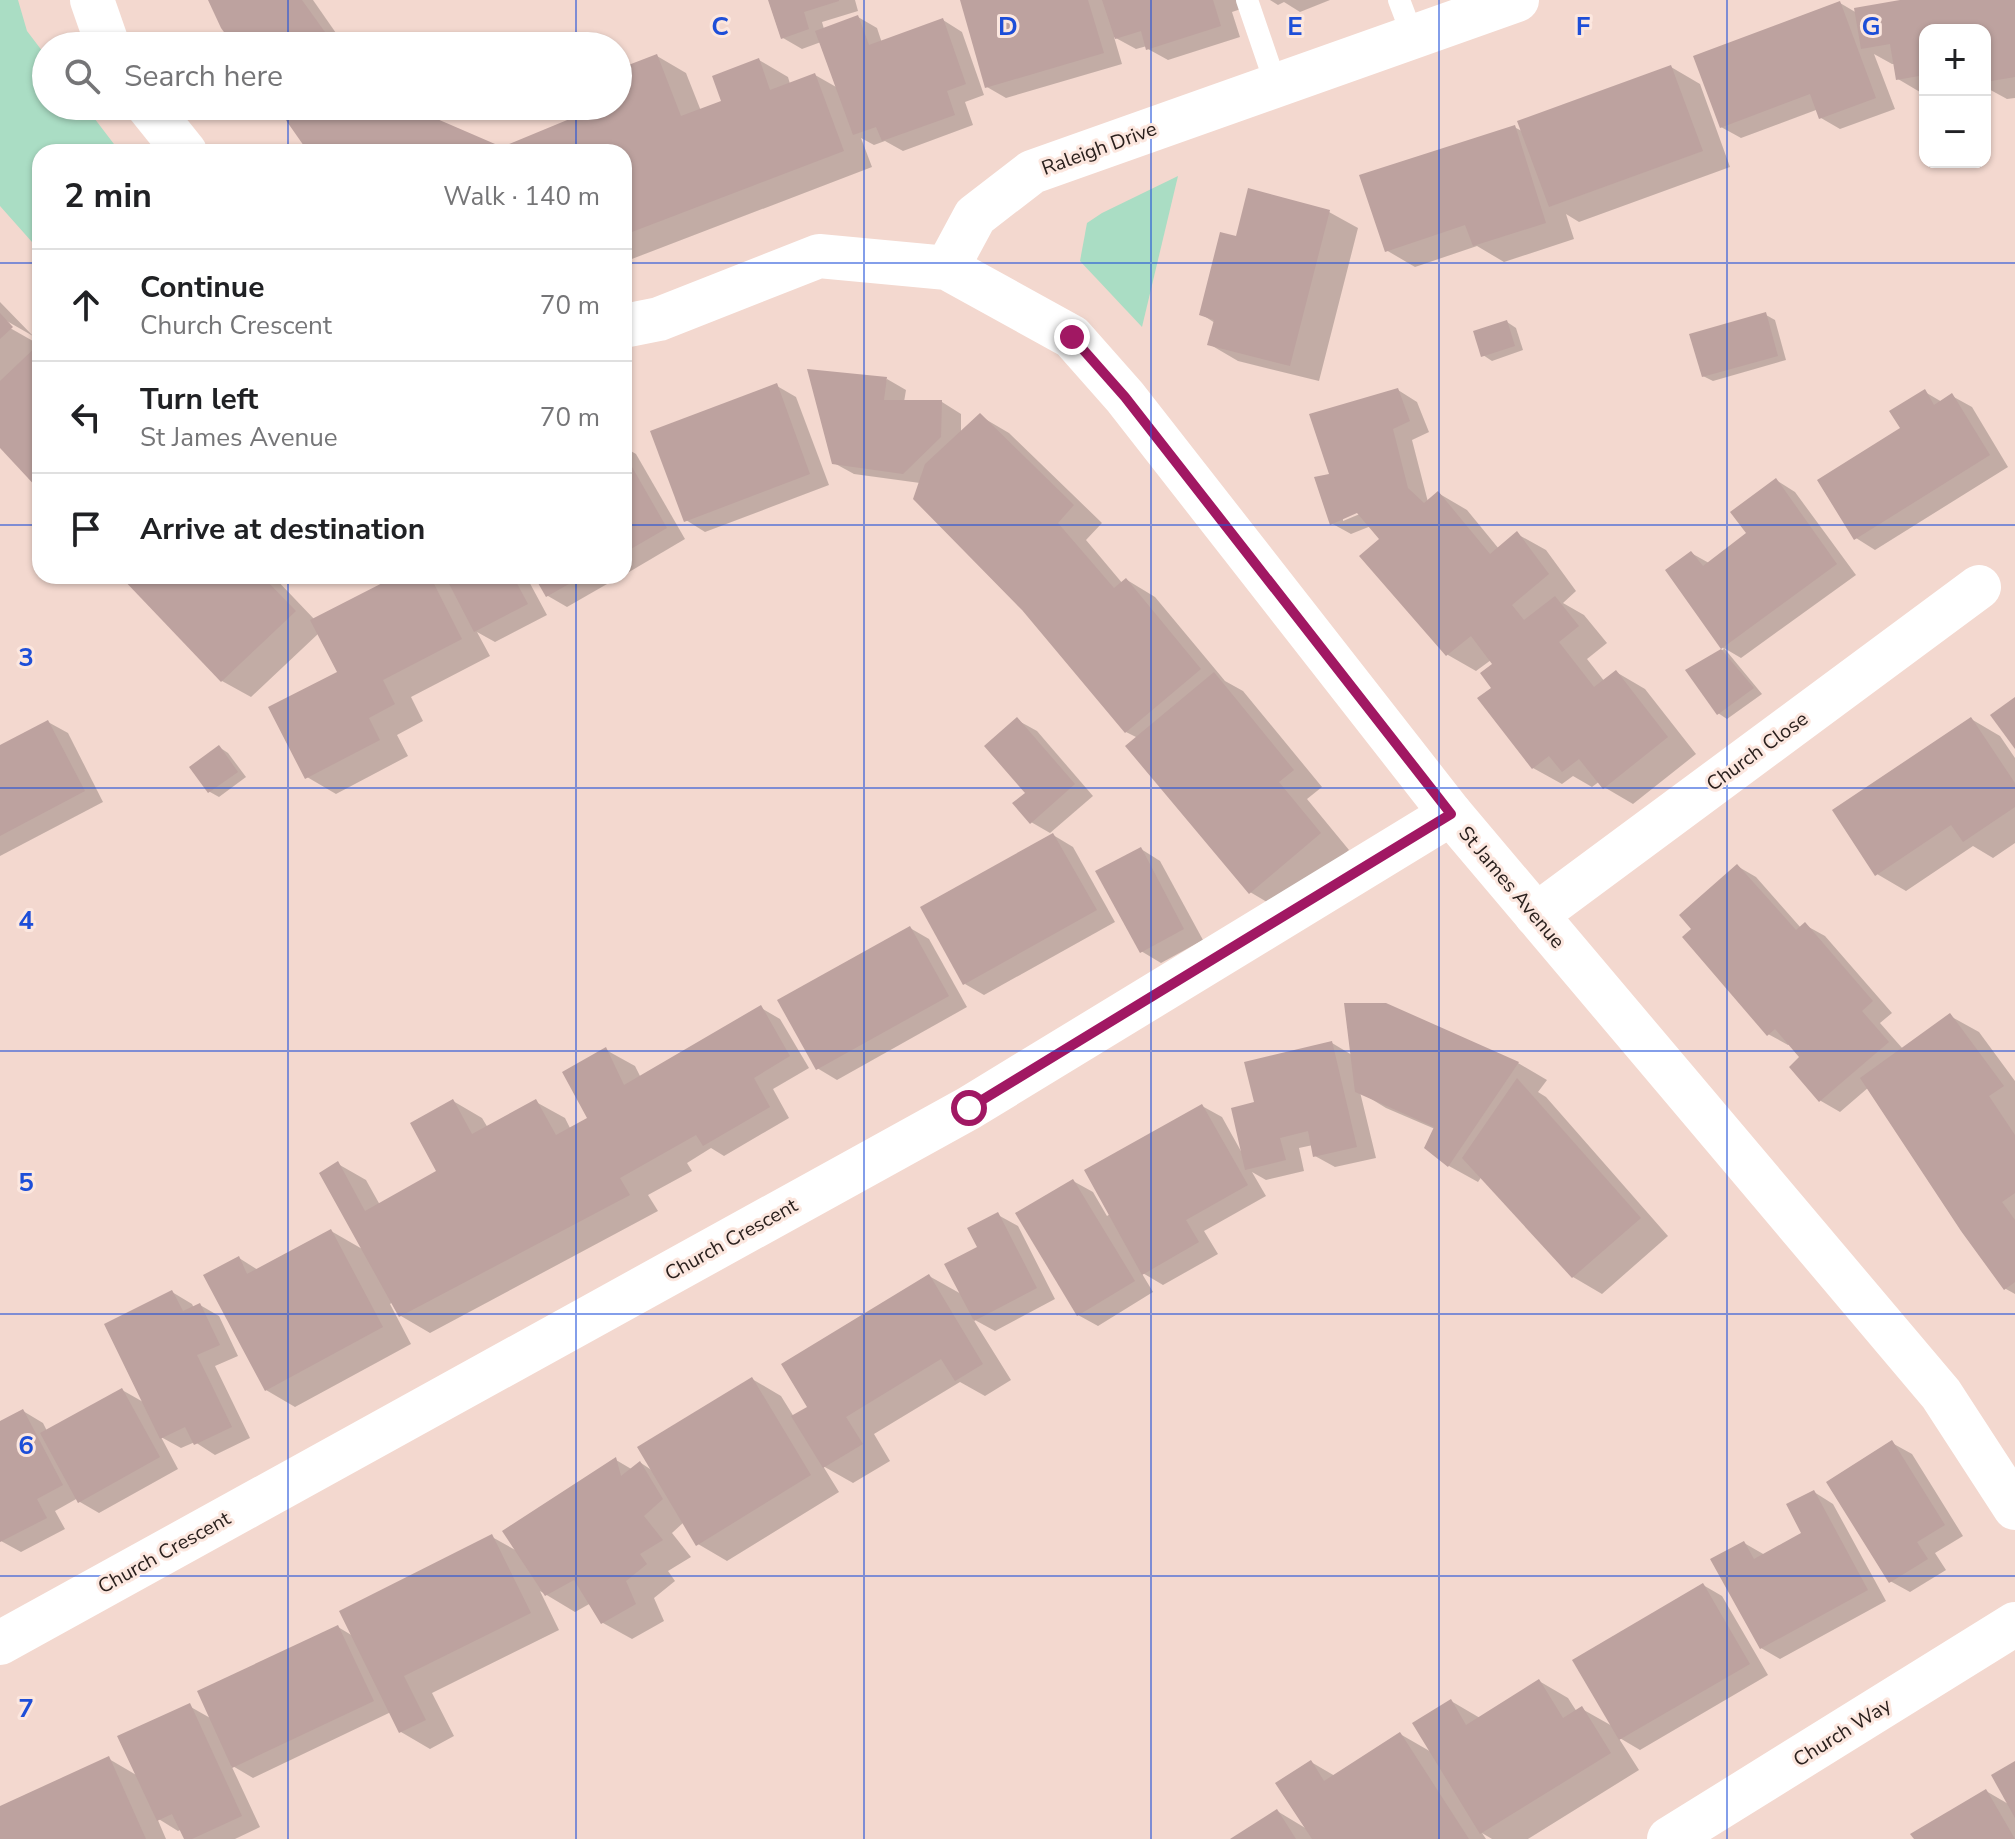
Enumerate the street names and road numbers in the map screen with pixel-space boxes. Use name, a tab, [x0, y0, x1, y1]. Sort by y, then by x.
street label: Raleigh Drive	[1038, 115, 1161, 182]
street label: Church Close	[1701, 705, 1814, 797]
street label: St James Avenue	[1452, 820, 1571, 954]
street label: Church Crescent	[660, 1191, 803, 1287]
street label: Church Crescent	[93, 1504, 236, 1600]
street label: Church Way	[1788, 1691, 1897, 1773]

